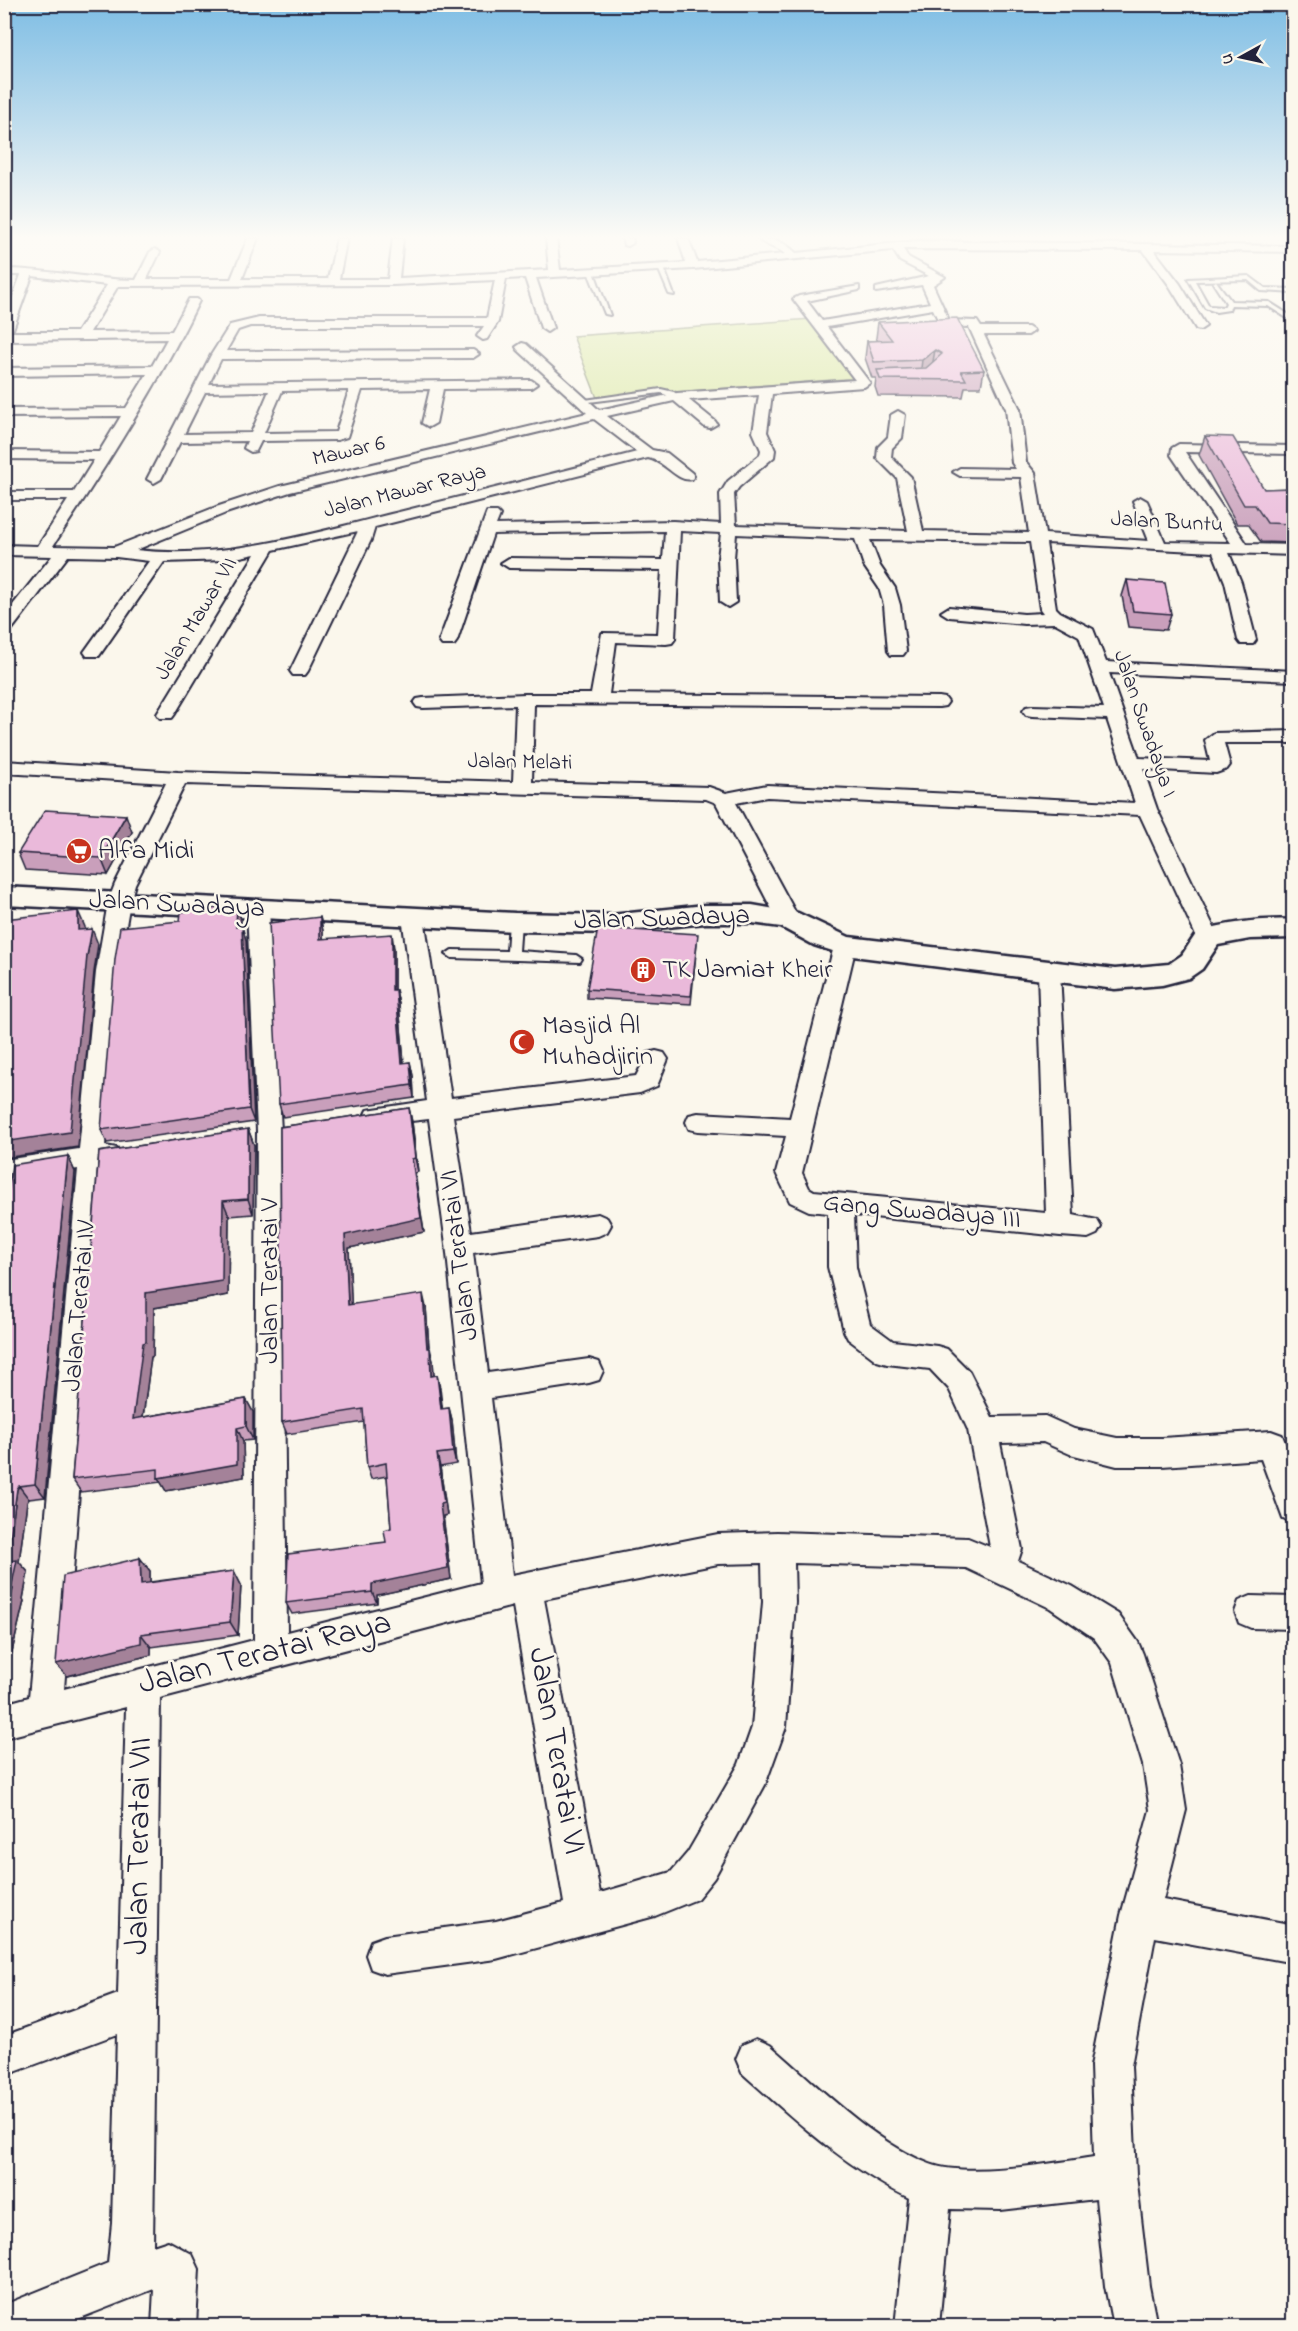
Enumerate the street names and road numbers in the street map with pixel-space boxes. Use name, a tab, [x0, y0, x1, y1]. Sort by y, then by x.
street label: Mawar 6	[310, 428, 389, 476]
street label: Jalan Mawar Raya	[320, 456, 490, 529]
street label: Jalan Buntu	[1110, 504, 1224, 542]
street label: Jalan Mawar VII	[147, 551, 247, 687]
street label: Jalan Swadaya I	[1103, 646, 1184, 802]
street label: Jalan Melati	[467, 746, 573, 780]
street label: Jalan Swadaya	[88, 881, 266, 929]
street label: Jalan Swadaya	[573, 896, 751, 942]
street label: Jalan Teratai VI	[430, 1167, 490, 1343]
street label: Gang Swadaya III	[821, 1184, 1023, 1240]
street label: Jalan Teratai V	[251, 1198, 290, 1364]
street label: Jalan Teratai IV	[53, 1218, 107, 1393]
street label: Jalan Teratai Raya	[134, 1599, 396, 1709]
street label: Jalan Teratai VI	[514, 1643, 598, 1859]
street label: Jalan Teratai VII	[114, 1737, 166, 1955]

